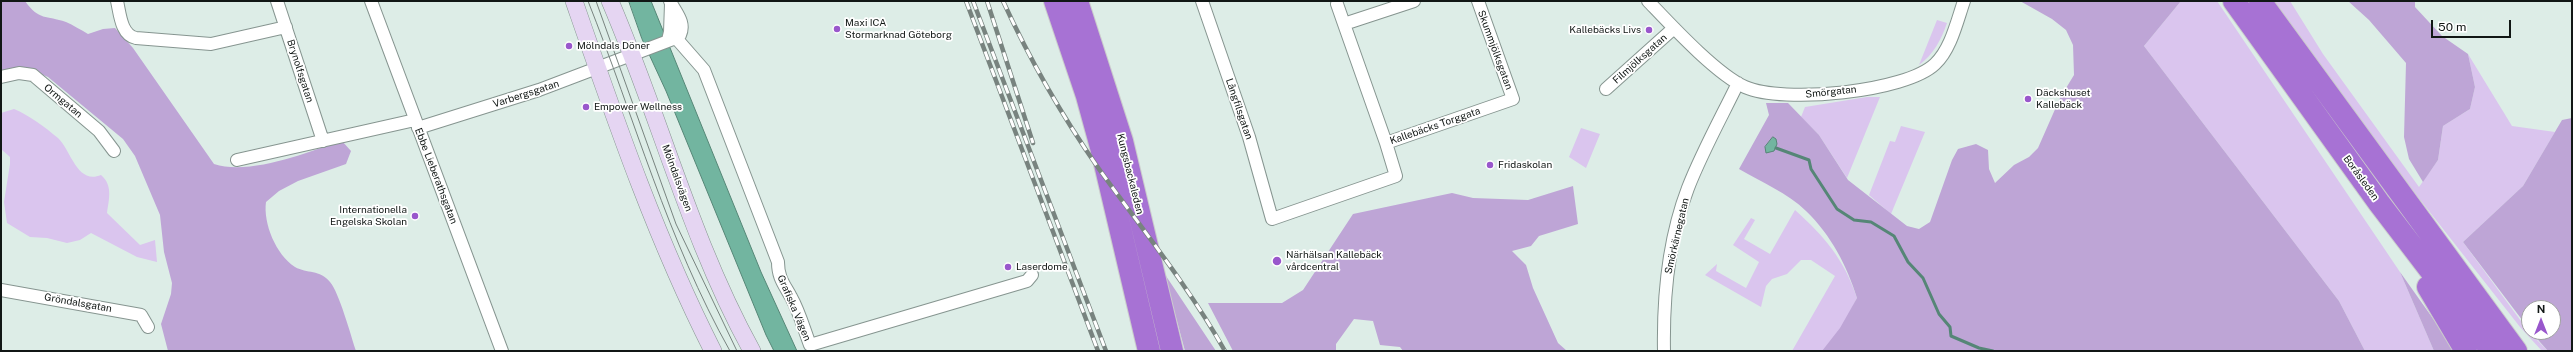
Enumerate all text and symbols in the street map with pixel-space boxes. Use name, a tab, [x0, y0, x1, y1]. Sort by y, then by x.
street label: Skummjölksgatan	[1475, 9, 1515, 91]
scale bar	[2433, 12, 2513, 38]
place label: Maxi ICA Stormarknad Göteborg	[845, 17, 952, 40]
text: 50 m	[2438, 20, 2466, 34]
marker: Maxi ICA Stormarknad Göteborg	[832, 24, 842, 34]
place label: Kallebäcks Livs	[1569, 24, 1641, 36]
marker: Kallebäcks Livs	[1644, 25, 1654, 35]
street label: Filmjölksgatan	[1611, 32, 1669, 86]
street label: Brynolfsgatan	[284, 38, 316, 104]
place label: Mölndals Döner	[577, 40, 650, 52]
marker: Mölndals Döner	[564, 41, 574, 51]
street label: Långfilsgatan	[1223, 77, 1255, 141]
street label: Varbergsgatan	[491, 78, 561, 110]
street label: Ormgatan	[41, 81, 85, 121]
street label: Smörgatan	[1805, 83, 1857, 101]
place label: Däckshuset Kallebäck	[2036, 87, 2090, 110]
marker: Däckshuset Kallebäck	[2023, 94, 2033, 104]
place label: Empower Wellness	[594, 101, 682, 113]
marker: Empower Wellness	[581, 102, 591, 112]
street label: Kallebäcks Torggata	[1388, 105, 1482, 147]
street label: Ebbe Lieberathsgatan	[412, 126, 460, 226]
street label: Kungsbackaleden	[1114, 132, 1146, 216]
street label: Mölndalsvägen	[659, 143, 695, 213]
street label: Boråsleden	[2341, 153, 2381, 203]
place label: Fridaskolan	[1498, 159, 1552, 171]
marker: Fridaskolan	[1485, 160, 1495, 170]
street label: Smörkärnegatan	[1662, 197, 1692, 275]
place label: Internationella Engelska Skolan	[330, 204, 407, 228]
marker: Internationella Engelska Skolan	[410, 211, 420, 221]
place label: Närhälsan Kallebäck vårdcentral	[1286, 249, 1382, 272]
marker: Närhälsan Kallebäck vårdcentral	[1271, 255, 1283, 267]
place label: Laserdome	[1016, 261, 1068, 273]
marker: Laserdome	[1003, 262, 1013, 272]
street label: Grafiska Vägen	[775, 273, 813, 343]
street label: Gröndalsgatan	[43, 291, 113, 315]
north arrow	[2521, 300, 2561, 340]
text: N	[2537, 303, 2545, 315]

